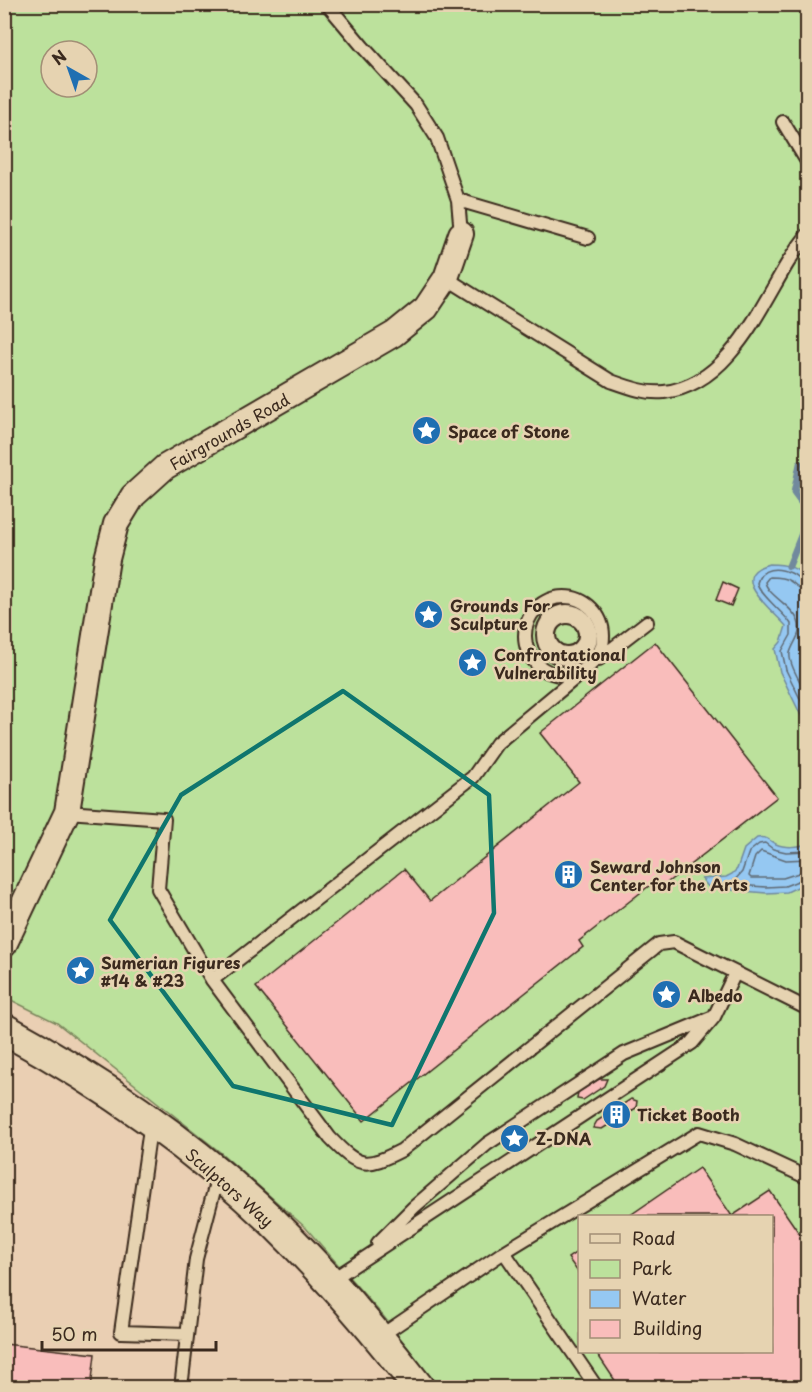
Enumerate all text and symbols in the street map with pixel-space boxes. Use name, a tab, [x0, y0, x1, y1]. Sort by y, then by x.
north arrow	[39, 39, 99, 99]
text: N	[46, 43, 71, 70]
street label: Fairgrounds Road	[164, 387, 294, 475]
place icon: Space of Stone	[411, 415, 443, 447]
place label: Space of Stone	[448, 419, 570, 443]
place label: Grounds For Sculpture	[450, 593, 551, 635]
place icon: Grounds For Sculpture	[413, 598, 445, 630]
place label: Confrontational Vulnerability	[494, 642, 626, 684]
place icon: Confrontational Vulnerability	[457, 647, 489, 679]
place label: Seward Johnson Center for the Arts	[590, 854, 748, 896]
building icon: Seward Johnson Center for the Arts	[553, 859, 585, 891]
place label: Sumerian Figures #14 & #23	[101, 950, 241, 992]
place icon: Sumerian Figures #14 & #23	[64, 955, 96, 987]
place icon: Albedo	[651, 979, 683, 1011]
place label: Albedo	[688, 983, 743, 1007]
building icon: Ticket Booth	[600, 1098, 632, 1130]
place label: Ticket Booth	[637, 1102, 740, 1126]
place icon: Z-DNA	[499, 1122, 531, 1154]
place label: Z-DNA	[536, 1126, 592, 1150]
street label: Sculptors Way	[181, 1142, 279, 1232]
legend	[578, 1215, 773, 1353]
text: Road	[632, 1224, 676, 1251]
text: Park	[632, 1254, 672, 1281]
text: Water	[632, 1284, 687, 1311]
scale bar	[42, 1314, 216, 1352]
text: Building	[632, 1314, 702, 1341]
text: 50 m	[51, 1320, 98, 1347]

